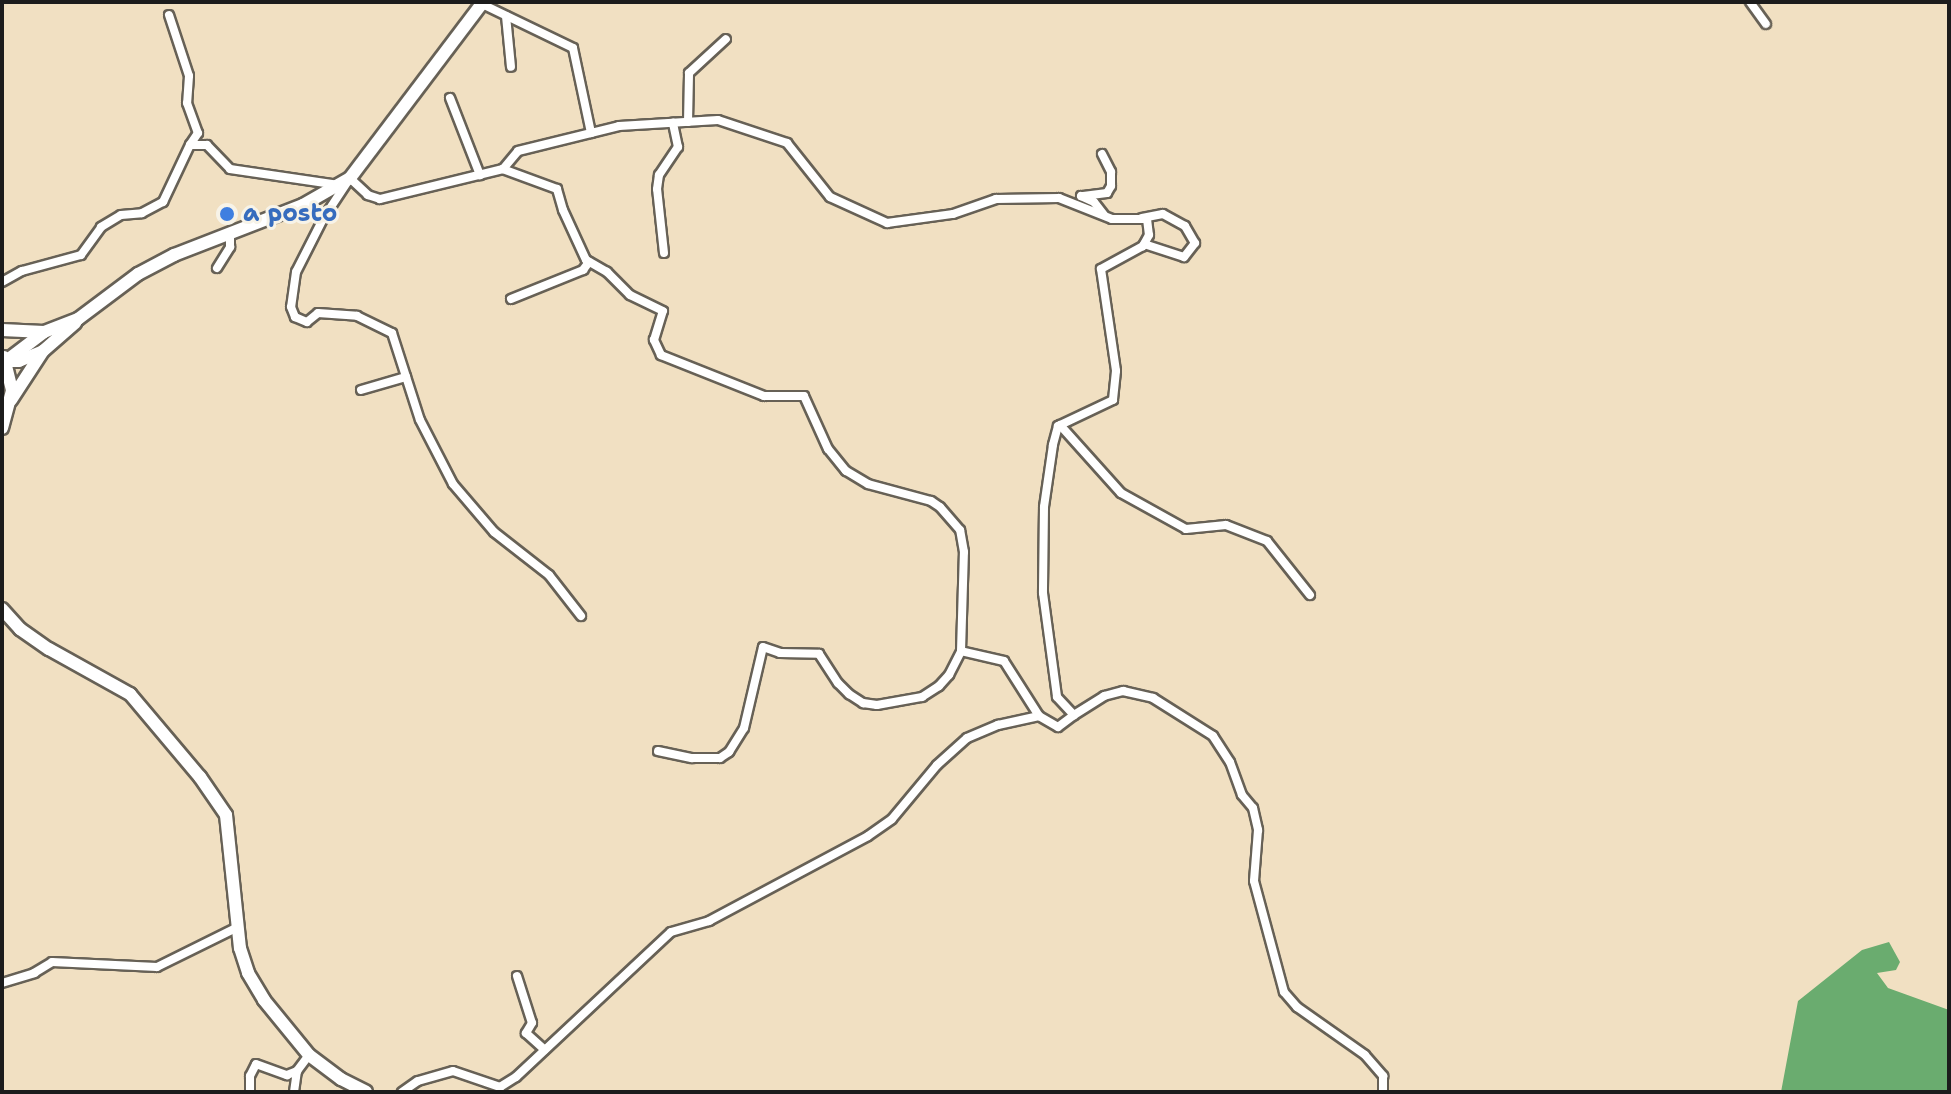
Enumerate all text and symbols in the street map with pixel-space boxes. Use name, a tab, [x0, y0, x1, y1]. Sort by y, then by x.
place label: a posto	[243, 200, 337, 228]
marker: a posto	[218, 205, 236, 223]

